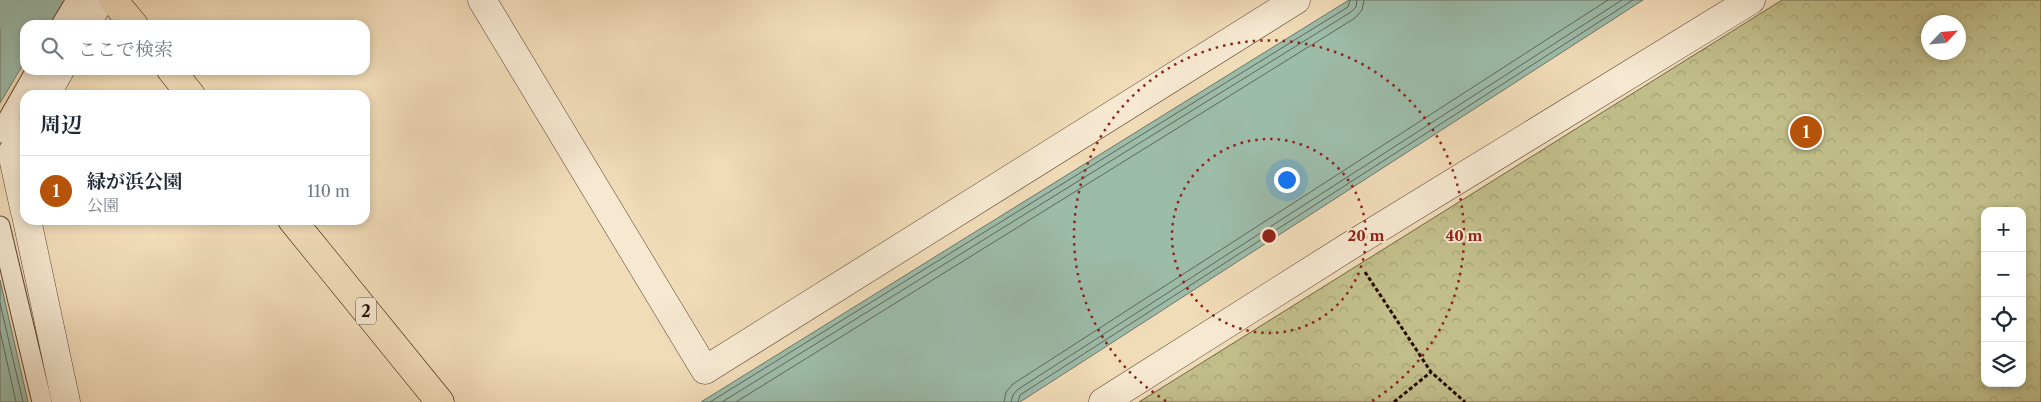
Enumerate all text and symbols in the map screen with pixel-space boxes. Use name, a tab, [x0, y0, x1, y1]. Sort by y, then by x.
north arrow	[1921, 15, 1966, 60]
search box	[20, 20, 370, 75]
icon: search	[38, 34, 66, 62]
text: ここで検索	[78, 38, 173, 61]
text: 周辺	[40, 112, 82, 137]
pin: 1	[1790, 113, 1822, 151]
your location	[1274, 167, 1300, 193]
text: 緑が浜公園	[87, 170, 182, 193]
text: 1	[52, 181, 60, 201]
text: 110 m	[307, 181, 350, 201]
text: 公園	[87, 195, 119, 215]
map controls	[1981, 207, 2026, 387]
button: +	[1981, 207, 2026, 252]
text: 20 m	[1347, 226, 1385, 245]
text: 40 m	[1445, 226, 1483, 245]
centre of rings	[1260, 227, 1278, 245]
button: −	[1981, 252, 2026, 297]
button: locate	[1981, 297, 2026, 342]
road number: 2	[356, 298, 376, 324]
button: layers	[1981, 342, 2026, 387]

